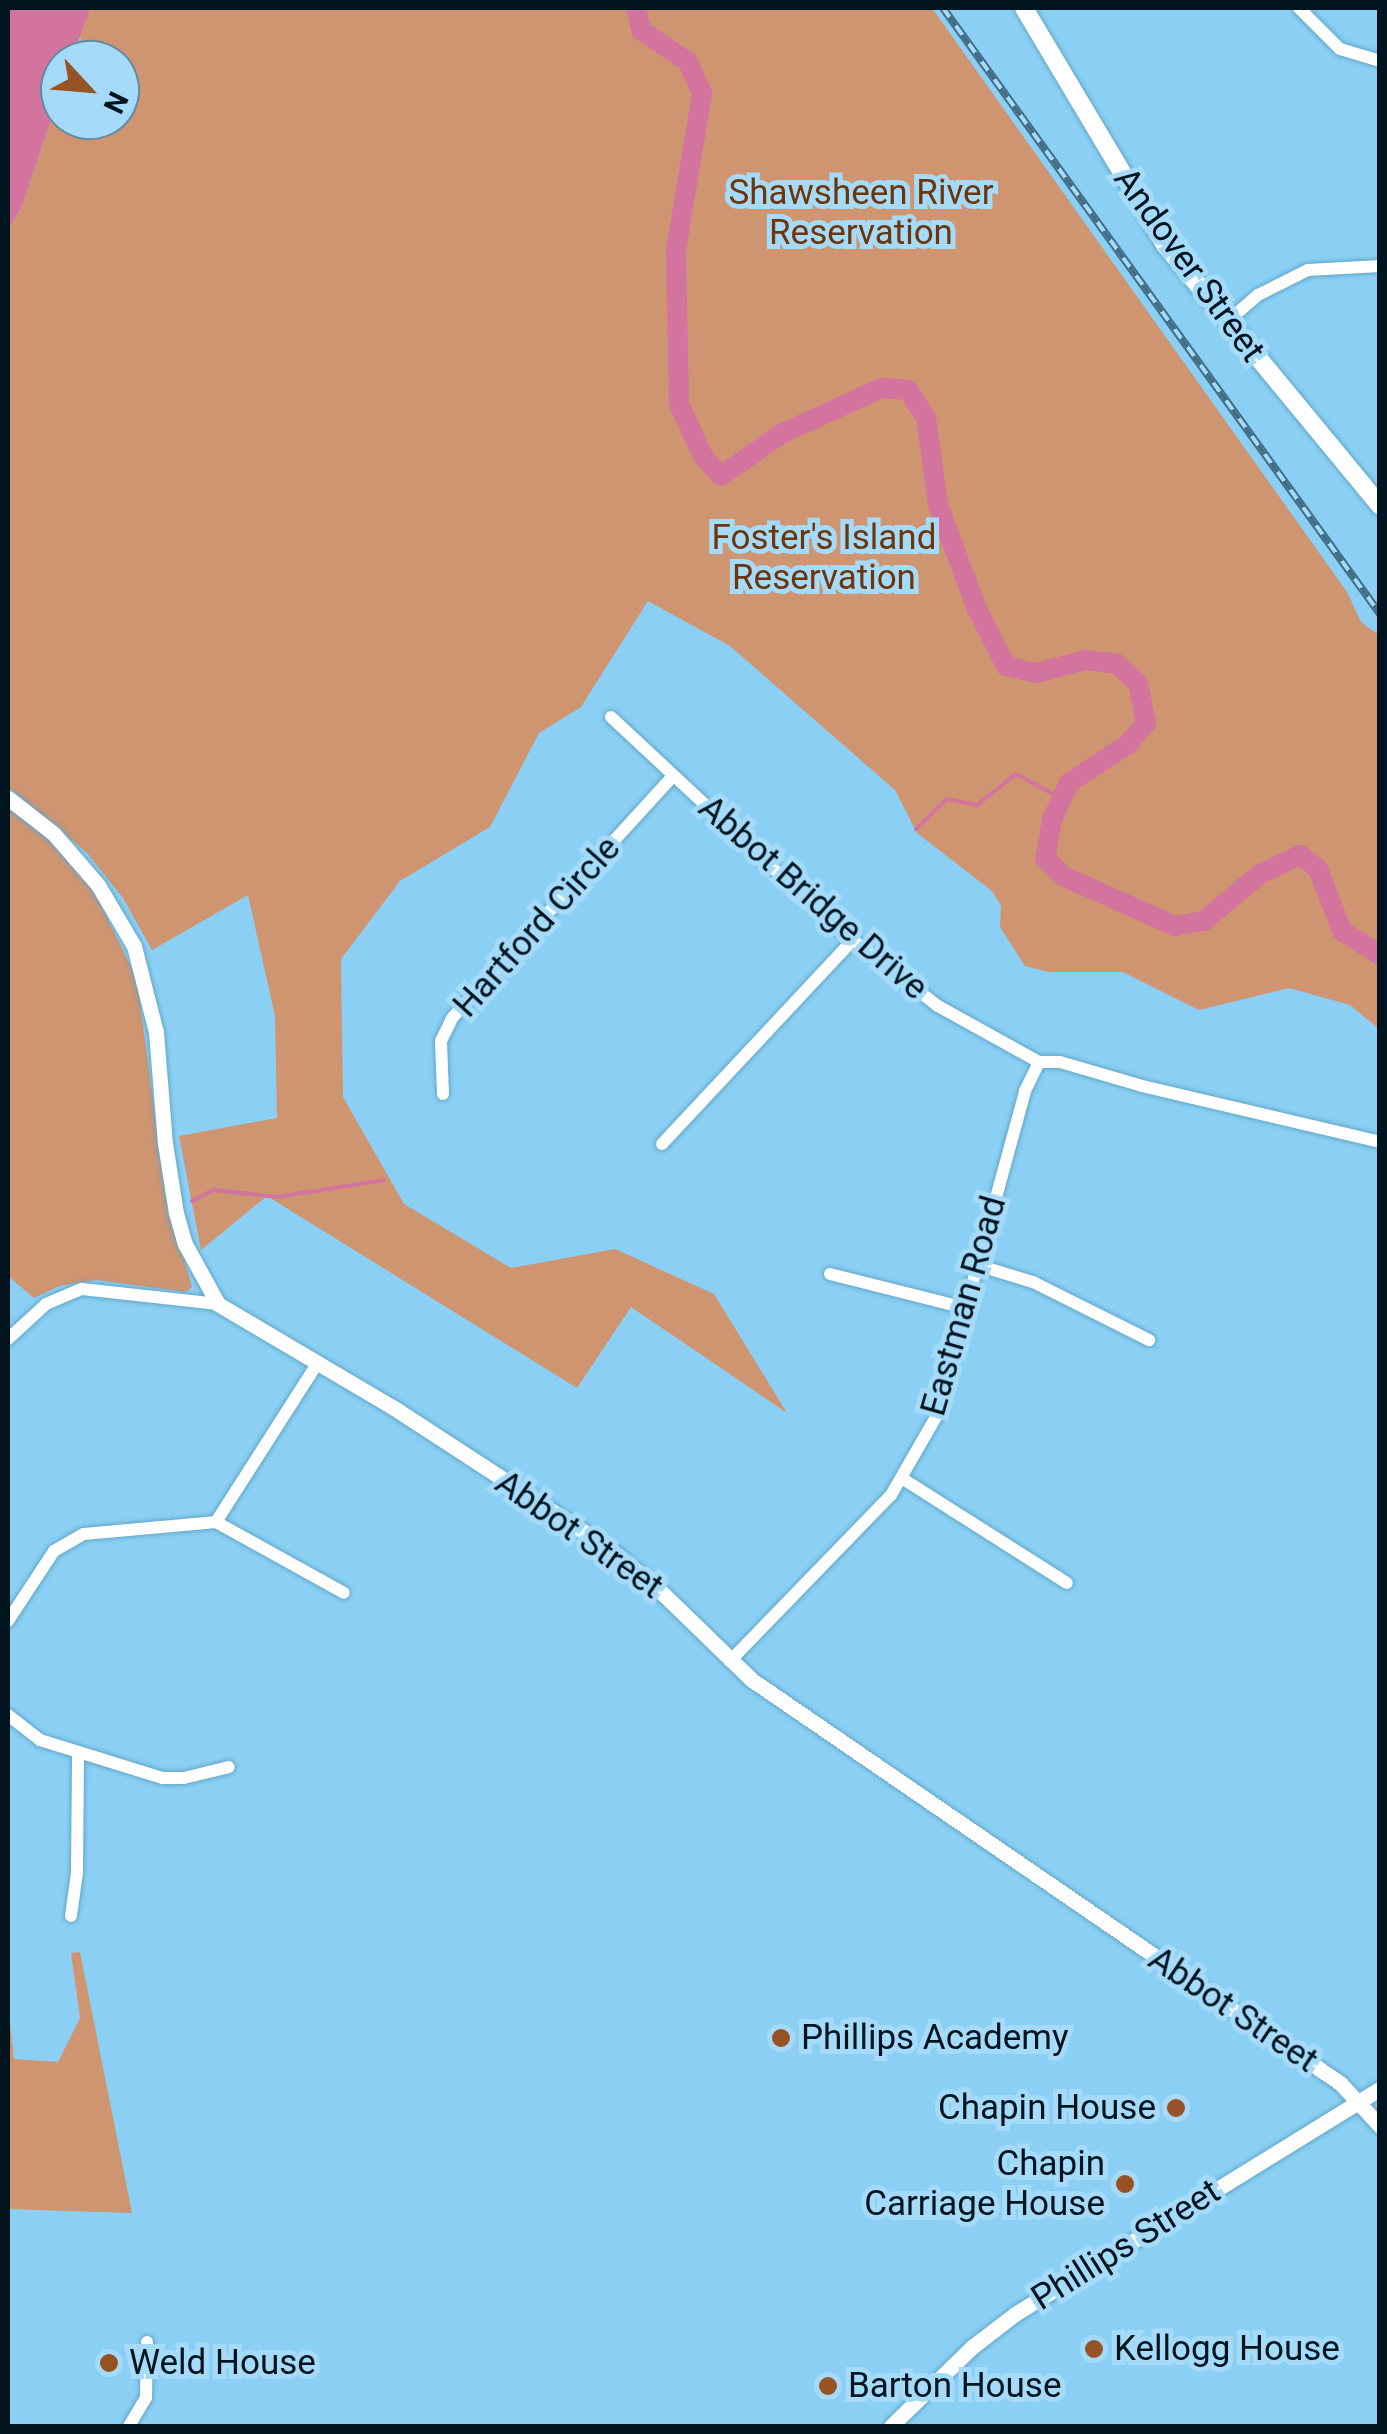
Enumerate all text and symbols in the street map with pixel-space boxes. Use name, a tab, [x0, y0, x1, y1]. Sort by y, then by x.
north arrow	[40, 40, 140, 140]
text: N	[96, 86, 135, 119]
street label: Andover Street	[1104, 160, 1274, 370]
park label: Shawsheen River Reservation	[728, 172, 994, 254]
park label: Foster's Island Reservation	[712, 517, 936, 599]
street label: Abbot Bridge Drive	[690, 787, 936, 1009]
street label: Hartford Circle	[445, 828, 629, 1026]
street label: Eastman Road	[913, 1191, 1015, 1421]
street label: Abbot Street	[487, 1462, 671, 1608]
street label: Abbot Street	[1141, 1938, 1325, 2082]
place label: Phillips Academy	[801, 2017, 1069, 2059]
marker: Phillips Academy	[770, 2027, 792, 2049]
place label: Chapin House	[938, 2087, 1156, 2129]
marker: Chapin House	[1165, 2097, 1187, 2119]
place label: Chapin Carriage House	[864, 2143, 1105, 2225]
street label: Phillips Street	[1024, 2170, 1228, 2320]
marker: Chapin Carriage House	[1114, 2173, 1136, 2195]
place label: Kellogg House	[1114, 2328, 1340, 2370]
marker: Kellogg House	[1083, 2338, 1105, 2360]
place label: Weld House	[129, 2342, 316, 2384]
marker: Weld House	[98, 2352, 120, 2374]
place label: Barton House	[848, 2365, 1061, 2407]
marker: Barton House	[817, 2375, 839, 2397]

